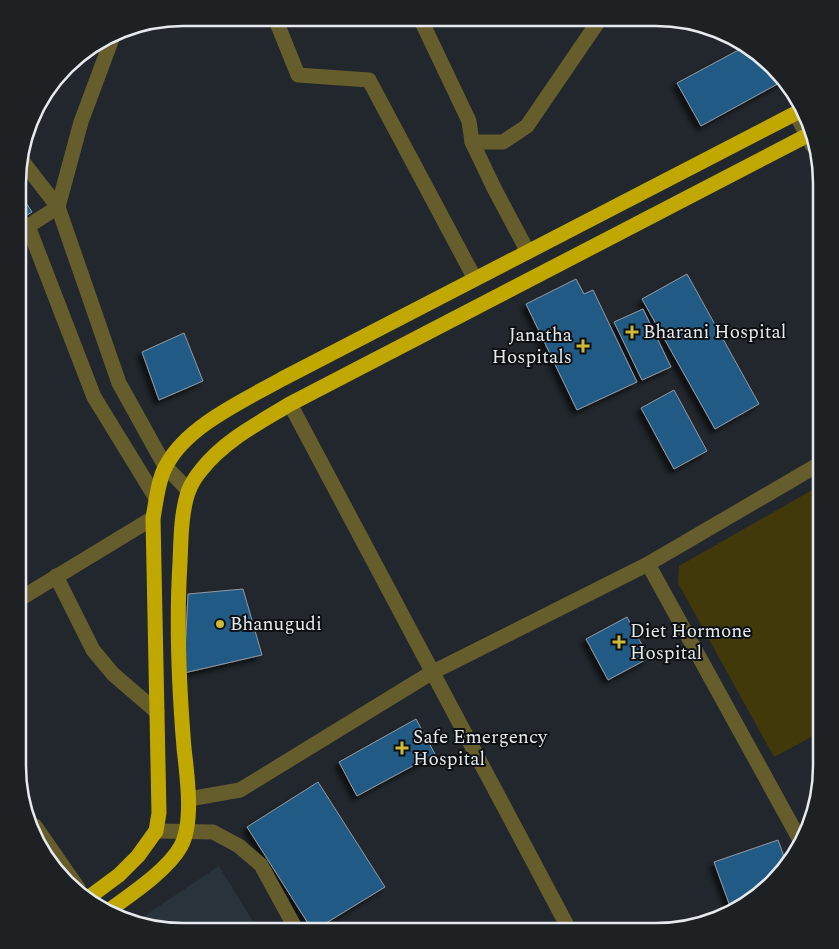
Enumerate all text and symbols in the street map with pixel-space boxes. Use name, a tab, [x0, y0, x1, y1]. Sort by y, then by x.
place label: Bharani Hospital	[643, 318, 786, 347]
place label: Janatha Hospitals	[492, 321, 573, 372]
marker: Bharani Hospital	[625, 325, 639, 339]
marker: Janatha Hospitals	[576, 339, 590, 353]
place label: Bhanugudi	[230, 610, 322, 639]
place label: Diet Hormone Hospital	[630, 617, 751, 668]
marker: Bhanugudi	[214, 618, 226, 630]
marker: Diet Hormone Hospital	[612, 635, 626, 649]
place label: Safe Emergency Hospital	[413, 723, 548, 774]
marker: Safe Emergency Hospital	[395, 741, 409, 755]

